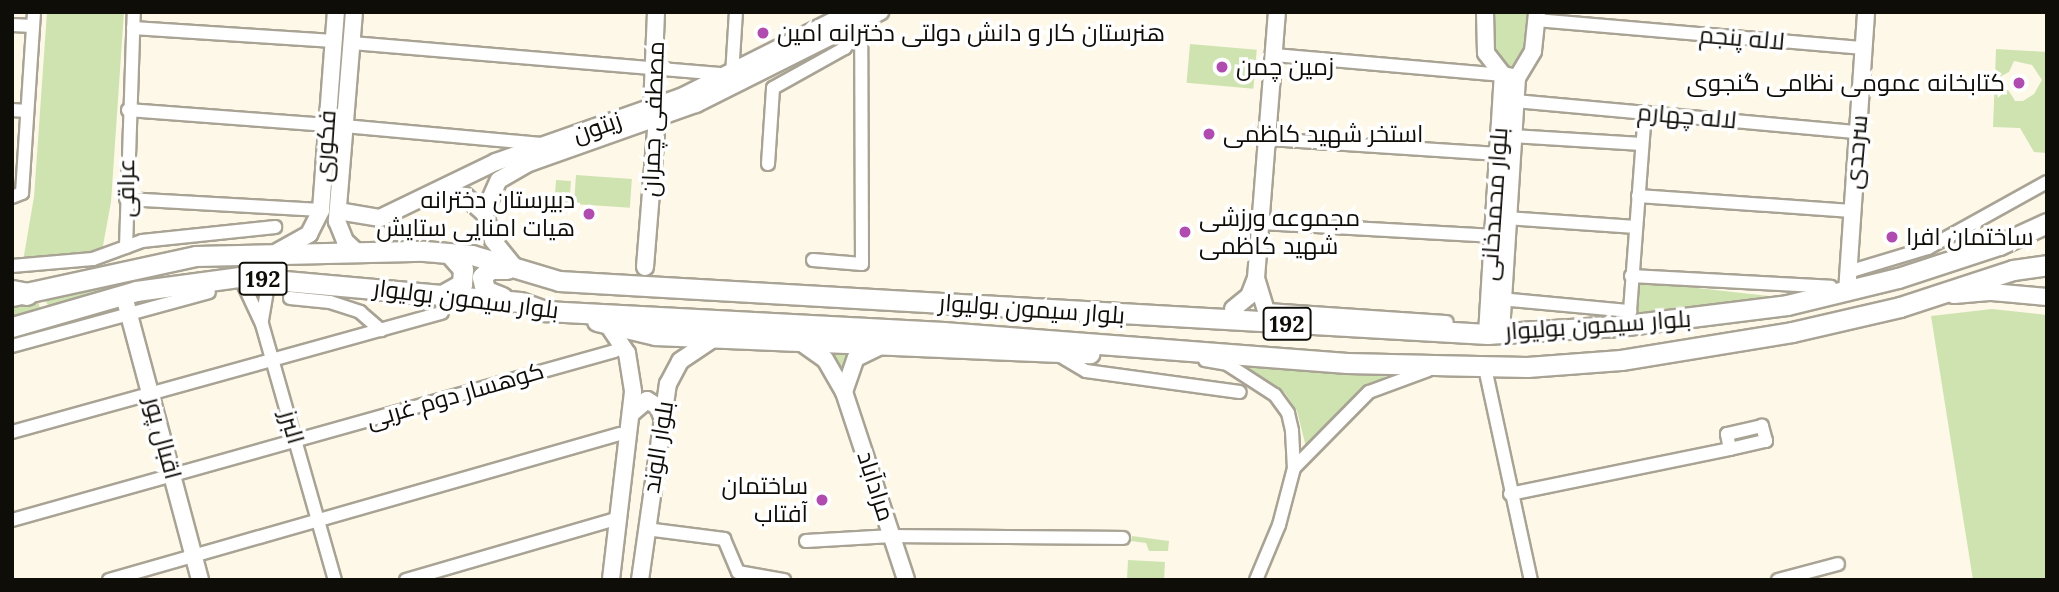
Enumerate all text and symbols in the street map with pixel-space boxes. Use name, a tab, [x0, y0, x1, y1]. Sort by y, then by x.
place label: هنرستان کار و دانش دولتی دخترانه امین	[777, 19, 1165, 47]
street label: لاله پنجم	[1698, 20, 1786, 56]
marker: هنرستان کار و دانش دولتی دخترانه امین	[755, 25, 771, 41]
street label: مصطفی چمران	[636, 41, 670, 197]
place label: زمین چمن	[1236, 53, 1334, 81]
marker: زمین چمن	[1214, 59, 1230, 75]
place label: کتابخانه عمومی نظامی گنجوی	[1687, 69, 2005, 97]
marker: کتابخانه عمومی نظامی گنجوی	[2011, 75, 2027, 91]
street label: لاله چهارم	[1636, 97, 1738, 135]
street label: زیتون	[569, 105, 625, 149]
street label: فکوری	[308, 109, 342, 183]
street label: سرحدی	[1838, 114, 1874, 190]
place label: استخر شهید کاظمی	[1223, 120, 1424, 148]
marker: استخر شهید کاظمی	[1201, 126, 1217, 142]
street label: بلوار محمدخانی	[1474, 126, 1514, 282]
street label: عراقی	[112, 159, 140, 217]
place label: دبیرستان دخترانه هیات امنایی ستایش	[376, 186, 575, 242]
place label: مجموعه ورزشی شهید کاظمی	[1199, 204, 1360, 260]
marker: دبیرستان دخترانه هیات امنایی ستایش	[581, 206, 597, 222]
place label: ساختمان افرا	[1906, 223, 2034, 251]
marker: مجموعه ورزشی شهید کاظمی	[1177, 224, 1193, 240]
marker: ساختمان افرا	[1884, 229, 1900, 245]
road number: 192	[238, 260, 288, 298]
street label: بلوار سیمون بولیوار	[372, 273, 560, 325]
street label: بلوار سیمون بولیوار	[938, 288, 1126, 330]
road number: 192	[1262, 304, 1312, 344]
street label: بلوار سیمون بولیوار	[1504, 304, 1692, 346]
street label: کوهسار دوم غربی	[363, 356, 547, 434]
street label: اقبال پور	[138, 394, 188, 482]
street label: بلوار الوند	[637, 399, 679, 495]
street label: البرز	[274, 407, 310, 447]
street label: مرادآباد	[851, 447, 901, 525]
place label: ساختمان آفتاب	[721, 472, 808, 528]
marker: ساختمان آفتاب	[814, 492, 830, 508]

